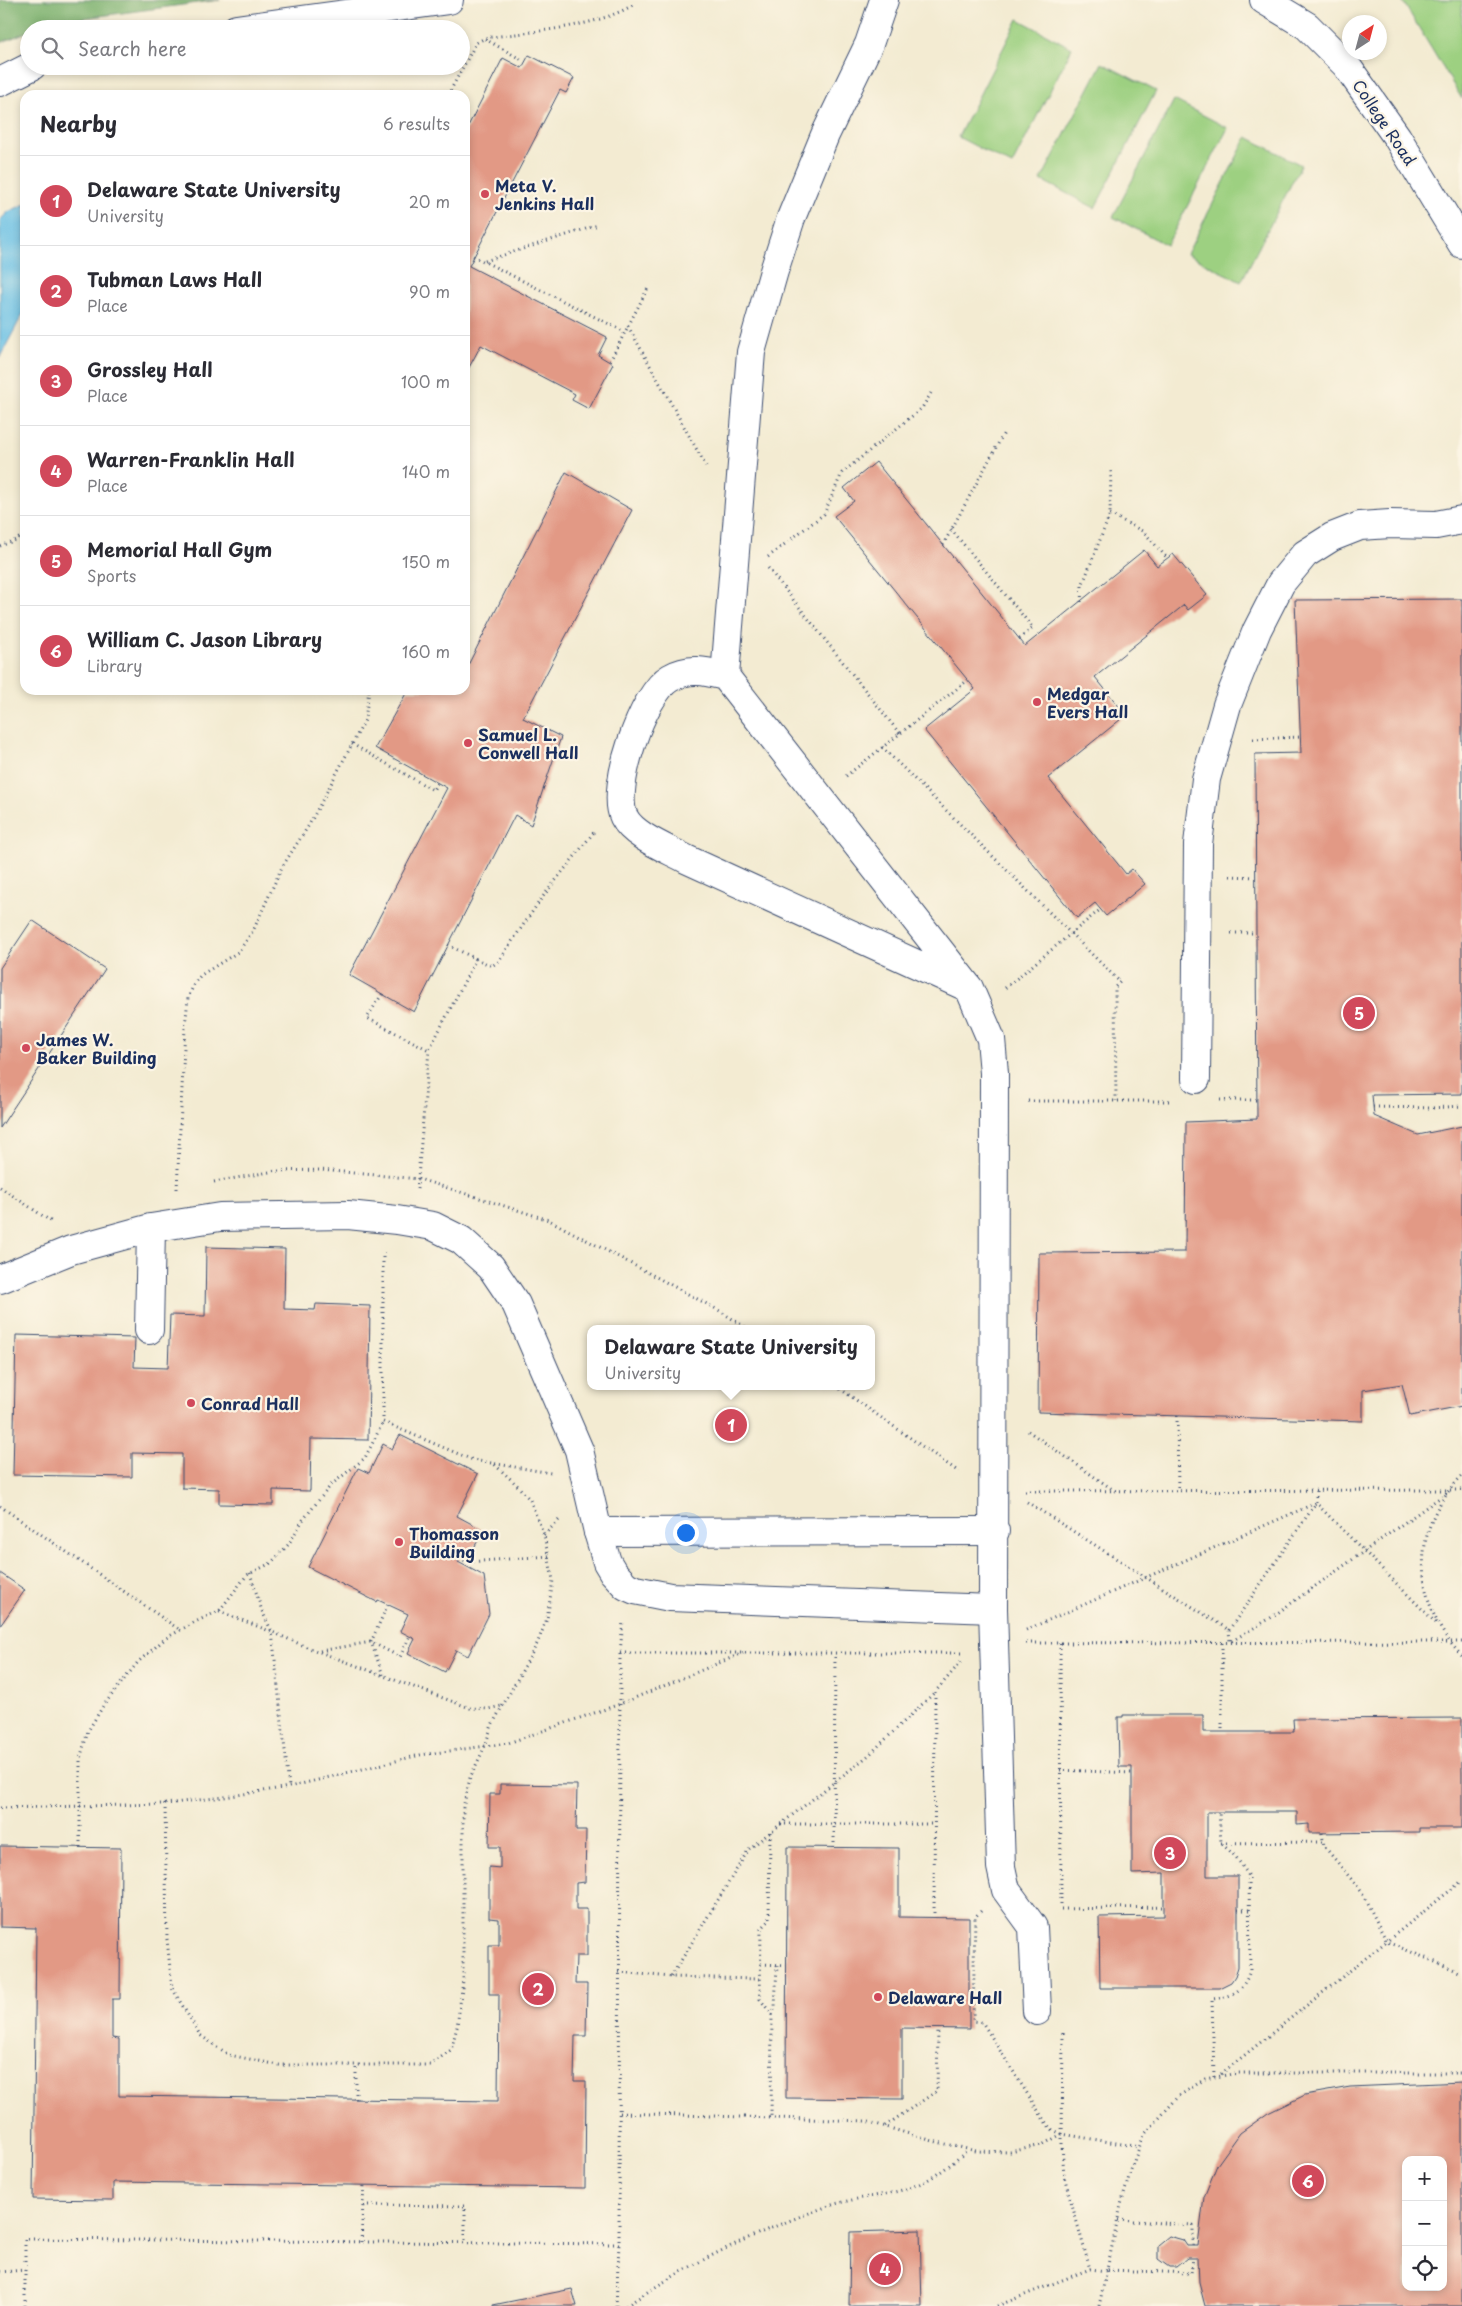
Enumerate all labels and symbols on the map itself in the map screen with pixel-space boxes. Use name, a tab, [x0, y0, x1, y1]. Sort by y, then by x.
north arrow	[1342, 15, 1387, 60]
street label: College Road	[1347, 74, 1423, 170]
place label: Meta V. Jenkins Hall	[495, 173, 594, 215]
marker: Meta V. Jenkins Hall	[479, 188, 491, 200]
place label: Medgar Evers Hall	[1047, 681, 1128, 723]
marker: Medgar Evers Hall	[1031, 696, 1043, 708]
place label: Samuel L. Conwell Hall	[478, 722, 578, 764]
marker: Samuel L. Conwell Hall	[462, 737, 474, 749]
pin: 5	[1343, 994, 1375, 1032]
place label: James W. Baker Building	[36, 1027, 157, 1069]
marker: James W. Baker Building	[20, 1042, 32, 1054]
place label: Conrad Hall	[201, 1391, 299, 1415]
marker: Conrad Hall	[185, 1397, 197, 1409]
pin: 1	[715, 1406, 747, 1444]
your location	[673, 1520, 699, 1546]
place label: Thomasson Building	[409, 1521, 499, 1563]
marker: Thomasson Building	[393, 1536, 405, 1548]
pin: 3	[1154, 1834, 1186, 1872]
pin: 2	[522, 1970, 554, 2008]
place label: Delaware Hall	[888, 1985, 1002, 2009]
marker: Delaware Hall	[872, 1991, 884, 2003]
pin: 6	[1292, 2162, 1324, 2200]
pin: 4	[869, 2250, 901, 2288]

